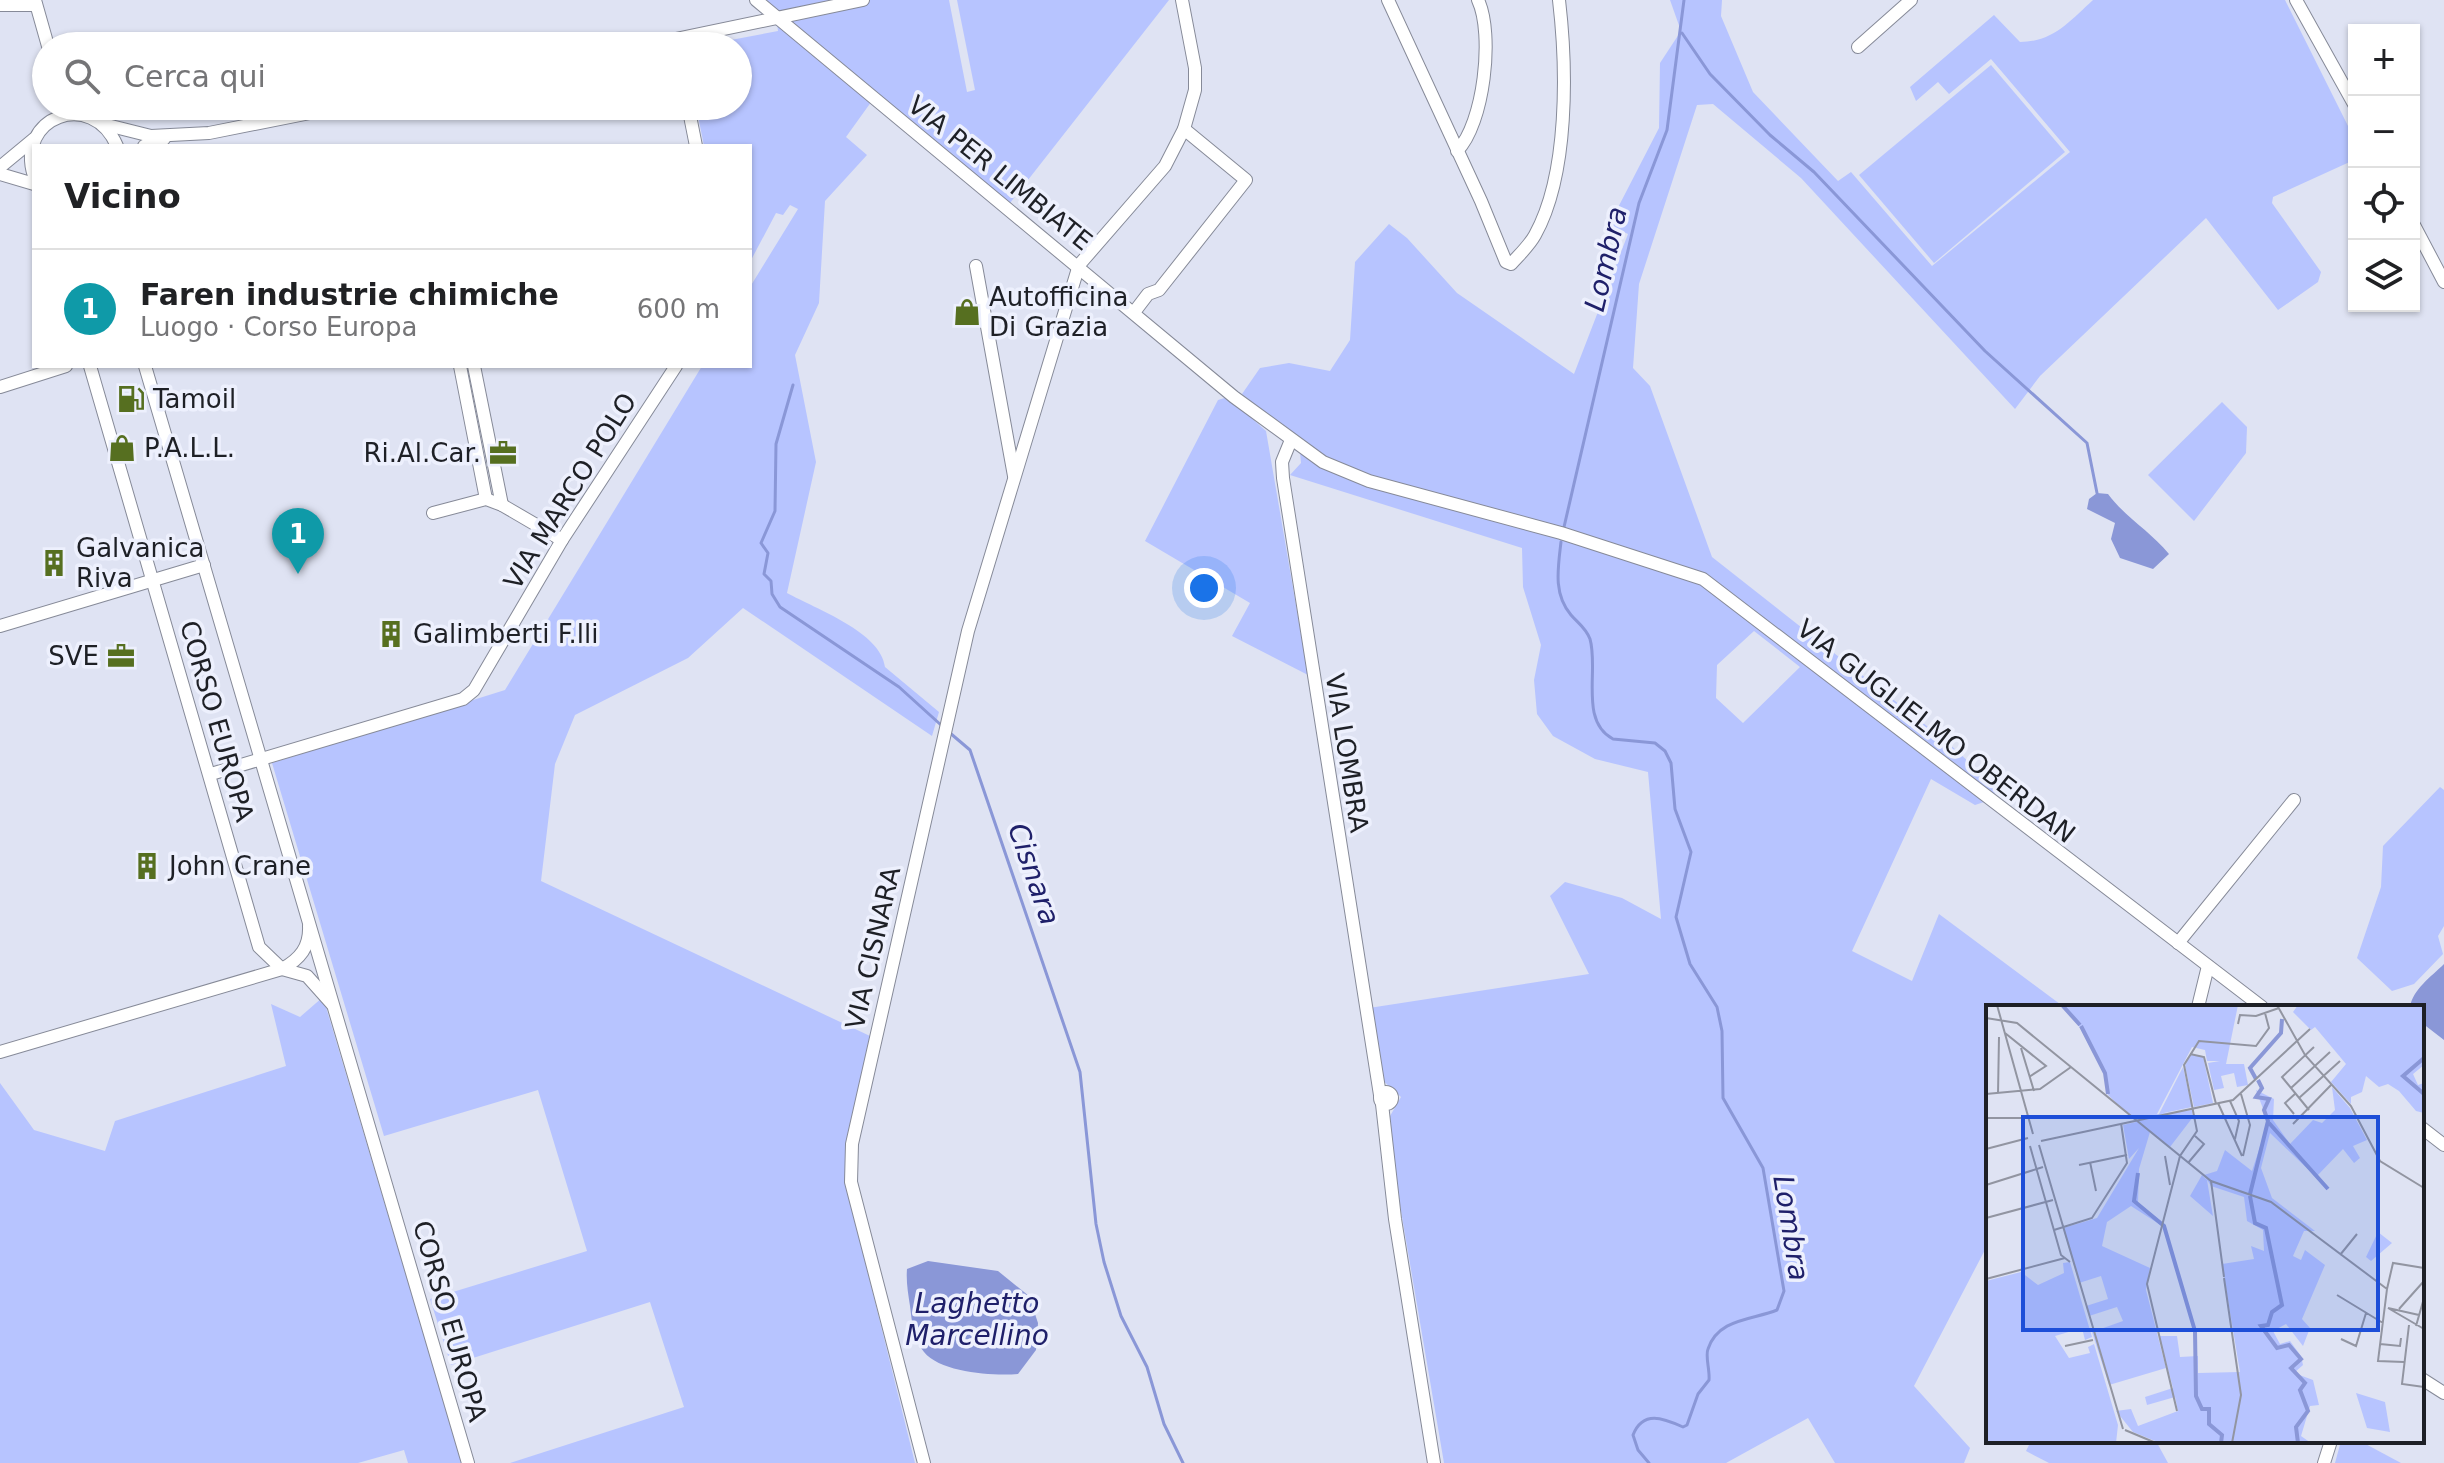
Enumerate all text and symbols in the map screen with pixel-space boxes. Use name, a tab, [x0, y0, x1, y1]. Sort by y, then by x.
map controls	[2348, 24, 2420, 312]
button: +	[2348, 24, 2420, 96]
search box	[32, 32, 752, 120]
icon: search	[60, 54, 104, 98]
text: Cerca qui	[124, 59, 266, 94]
street label: VIA PER LIMBIATE	[902, 90, 1098, 256]
button: −	[2348, 96, 2420, 168]
button: locate	[2348, 168, 2420, 240]
text: Vicino	[64, 176, 181, 216]
water label: Lombra	[1578, 203, 1634, 315]
button: layers	[2348, 240, 2420, 312]
text: Faren industrie chimiche	[140, 277, 559, 312]
place label: Autofficina Di Grazia	[989, 282, 1128, 342]
text: 1	[81, 294, 99, 324]
text: 600 m	[637, 294, 720, 324]
shop icon: Autofficina Di Grazia	[952, 297, 982, 327]
text: Luogo · Corso Europa	[140, 312, 417, 342]
fuel station icon: Tamoil	[116, 384, 146, 414]
place label: Tamoil	[152, 384, 236, 414]
street label: VIA MARCO POLO	[498, 387, 642, 595]
shop icon: P.A.L.L.	[107, 433, 137, 463]
place label: P.A.L.L.	[144, 433, 235, 463]
place label: Ri.Al.Car.	[364, 438, 481, 468]
office icon: Ri.Al.Car.	[488, 438, 518, 468]
pin: 1	[272, 508, 324, 574]
place label: Galvanica Riva	[76, 533, 205, 593]
building icon: Galvanica Riva	[39, 548, 69, 578]
your location	[1184, 568, 1224, 608]
street label: VIA GUGLIELMO OBERDAN	[1791, 613, 2081, 849]
street label: CORSO EUROPA	[174, 617, 260, 825]
building icon: Galimberti F.lli	[376, 619, 406, 649]
place label: Galimberti F.lli	[413, 619, 598, 649]
place label: SVE	[48, 641, 99, 671]
office icon: SVE	[106, 641, 136, 671]
street label: VIA LOMBRA	[1320, 671, 1374, 835]
water label: Cisnara	[1001, 819, 1067, 929]
building icon: John Crane	[132, 851, 162, 881]
place label: John Crane	[167, 851, 311, 881]
street label: VIA CISNARA	[840, 864, 906, 1032]
inset map	[1986, 1005, 2424, 1443]
water label: Lombra	[1766, 1173, 1816, 1283]
street label: CORSO EUROPA	[407, 1217, 493, 1425]
water label: Laghetto Marcellino	[905, 1287, 1049, 1352]

